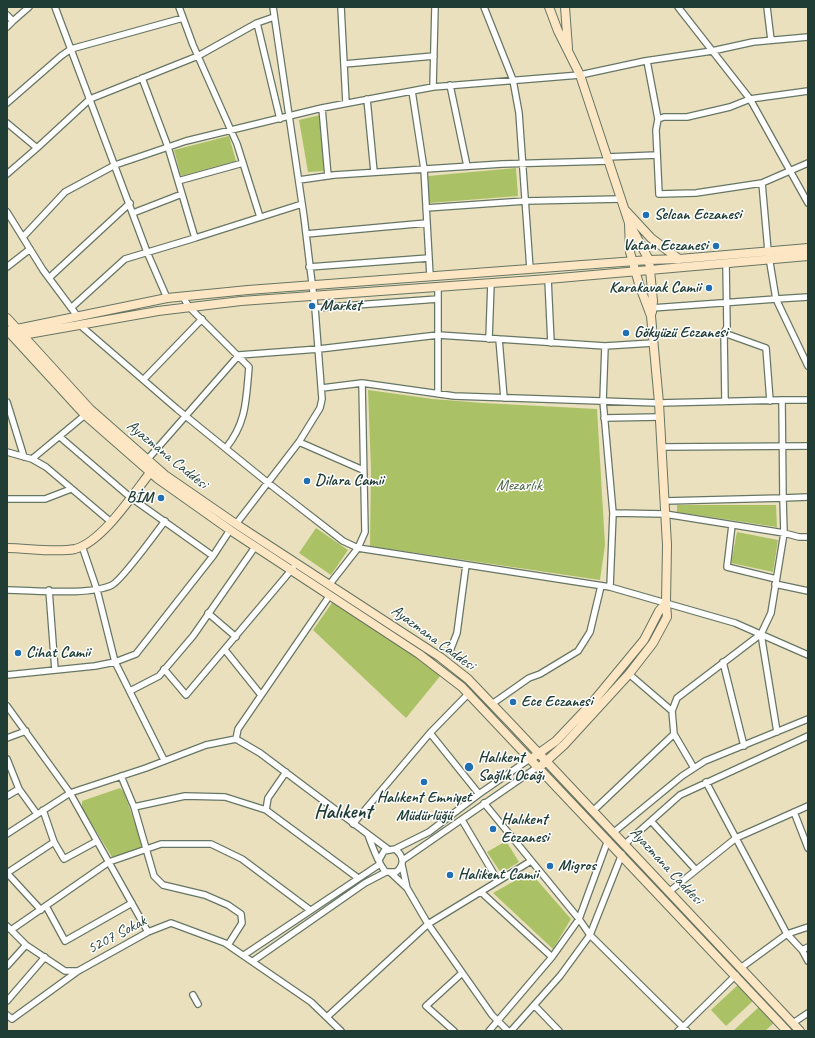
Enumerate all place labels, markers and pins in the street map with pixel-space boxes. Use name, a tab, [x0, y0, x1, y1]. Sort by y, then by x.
place label: Selcan Eczanesi	[654, 205, 741, 225]
marker: Selcan Eczanesi	[641, 210, 651, 220]
place label: Vatan Eczanesi	[623, 236, 708, 256]
marker: Vatan Eczanesi	[711, 241, 721, 251]
place label: Karakavak Camii	[609, 278, 701, 298]
marker: Karakavak Camii	[704, 283, 714, 293]
place label: Market	[320, 296, 361, 316]
marker: Market	[307, 301, 317, 311]
place label: Gökyüzü Eczanesi	[634, 323, 728, 343]
marker: Gökyüzü Eczanesi	[621, 328, 631, 338]
place label: Dilara Camii	[315, 471, 384, 491]
marker: Dilara Camii	[302, 476, 312, 486]
place label: BİM	[127, 488, 153, 508]
marker: BİM	[156, 493, 166, 503]
place label: Cihat Camii	[26, 643, 90, 663]
marker: Cihat Camii	[13, 648, 23, 658]
place label: Ece Eczanesi	[521, 692, 593, 712]
marker: Ece Eczanesi	[508, 697, 518, 707]
place label: Halıkent Sağlık Ocağı	[478, 748, 544, 786]
marker: Halıkent Sağlık Ocağı	[463, 761, 475, 773]
marker: Halıkent Emniyet Müdürlüğü	[419, 777, 429, 787]
place label: Halıkent Emniyet Müdürlüğü	[377, 788, 471, 826]
place label: Halıkent Eczanesi	[501, 810, 549, 848]
marker: Halıkent Eczanesi	[488, 824, 498, 834]
place label: Migros	[558, 856, 596, 876]
marker: Migros	[545, 861, 555, 871]
place label: Halikent Camii	[458, 865, 538, 885]
marker: Halikent Camii	[445, 870, 455, 880]

